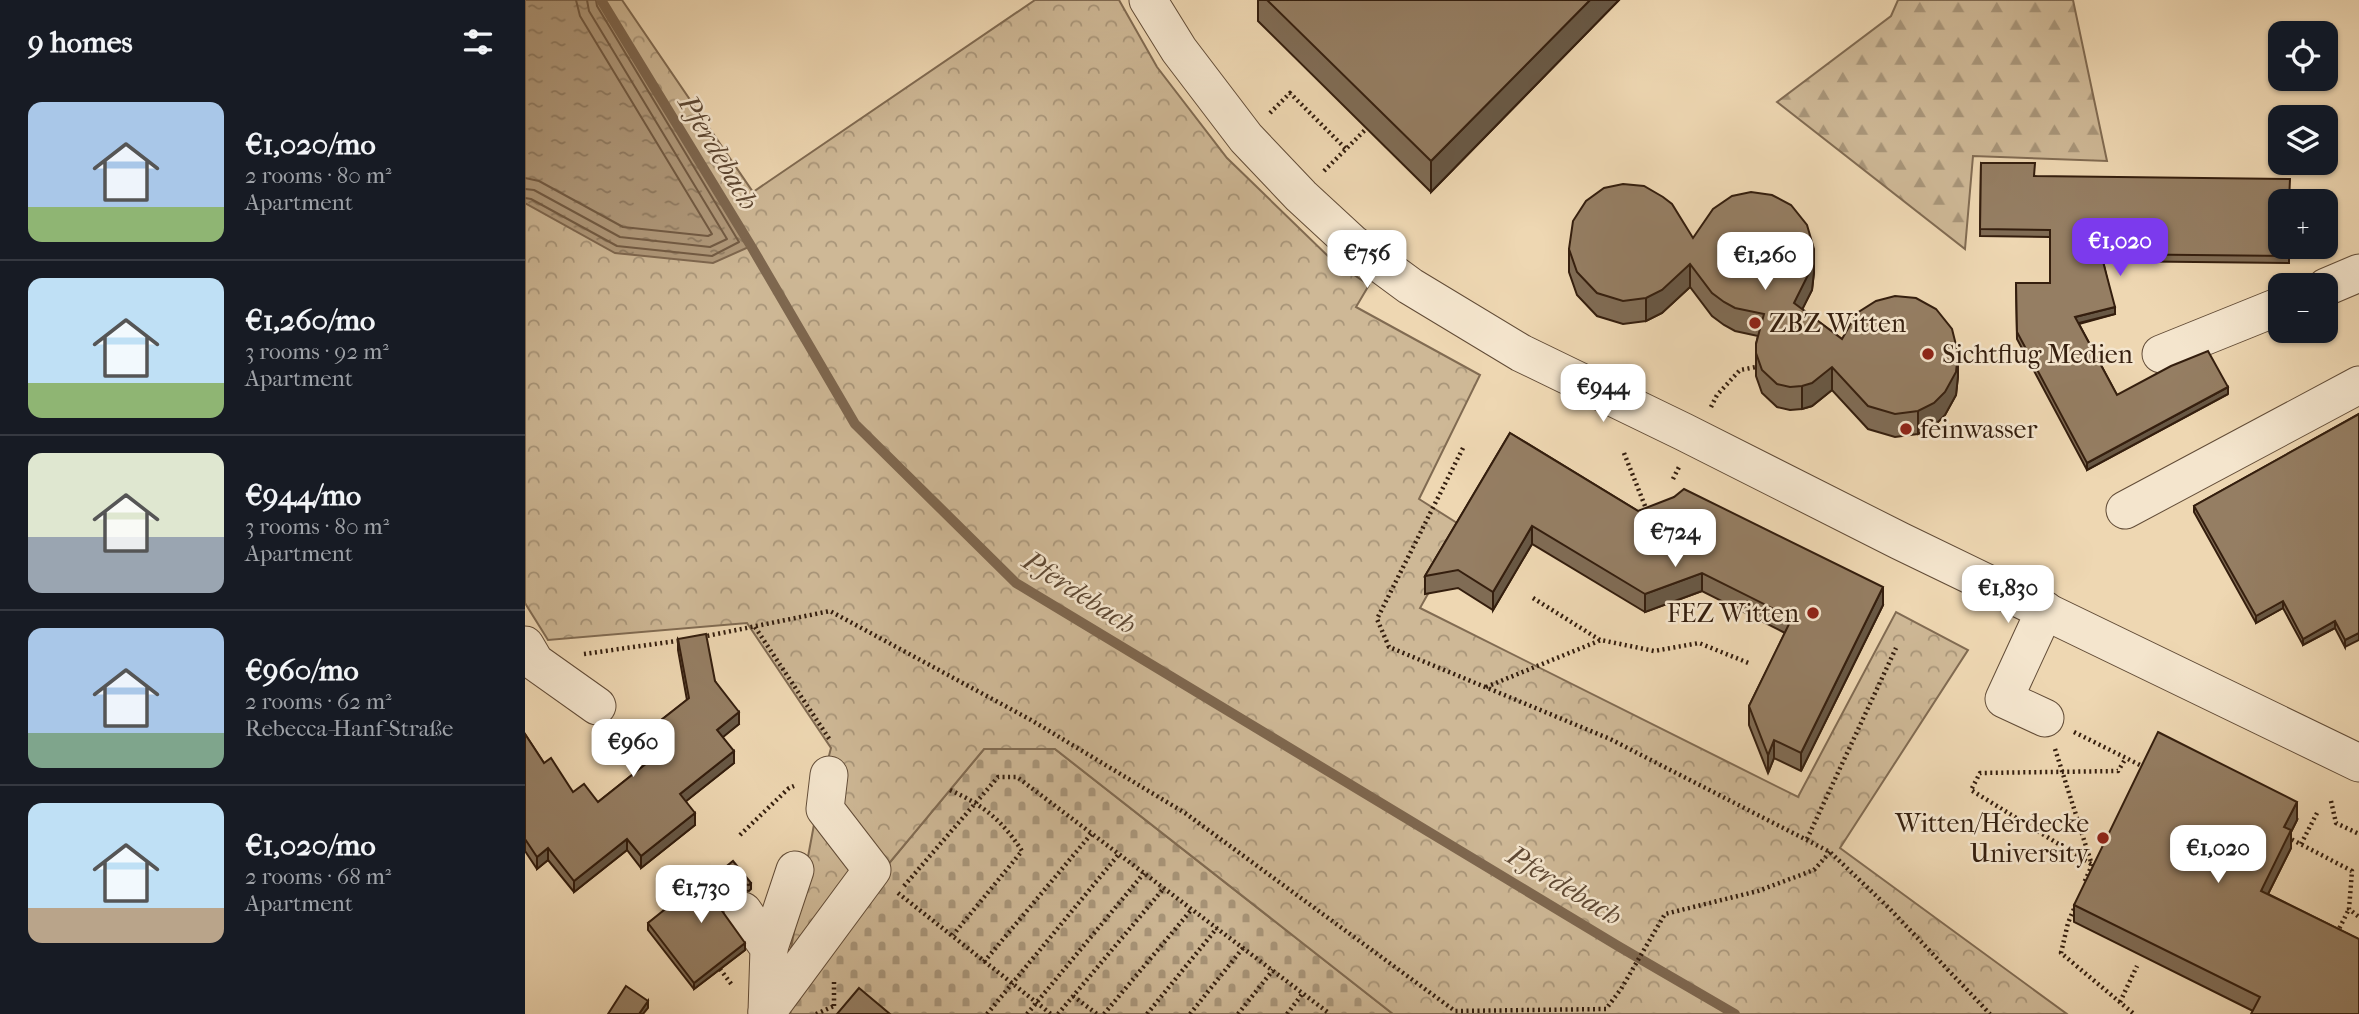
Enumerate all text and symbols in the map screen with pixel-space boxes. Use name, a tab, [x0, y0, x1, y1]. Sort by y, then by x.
map controls	[2268, 21, 2338, 343]
button: locate	[2268, 21, 2338, 91]
icon: filters	[459, 23, 497, 61]
text: 9 homes	[28, 25, 133, 60]
water label: Pferdebach	[670, 87, 766, 216]
button: layers	[2268, 105, 2338, 175]
text: €1,020/mo	[245, 127, 376, 162]
icon: home	[84, 130, 168, 214]
text: 2 rooms · 80 m²	[245, 162, 392, 189]
text: Apartment	[245, 189, 353, 216]
button: +	[2268, 189, 2338, 259]
pin: €1,020	[2063, 218, 2177, 278]
text: €1,020	[2088, 227, 2152, 254]
pin: €756	[1326, 230, 1408, 290]
pin: €1,260	[1708, 232, 1822, 292]
text: €756	[1343, 239, 1391, 266]
text: €1,260	[1733, 241, 1797, 268]
button: −	[2268, 273, 2338, 343]
text: €1,260/mo	[245, 303, 375, 338]
icon: home	[84, 306, 168, 390]
place label: ZBZ Witten	[1769, 308, 1906, 339]
marker: ZBZ Witten	[1747, 315, 1763, 331]
text: 3 rooms · 92 m²	[245, 338, 389, 365]
place label: Sichtflug Medien	[1942, 339, 2133, 370]
marker: Sichtflug Medien	[1920, 346, 1936, 362]
pin: €944	[1562, 364, 1644, 424]
text: Apartment	[245, 365, 353, 392]
text: €944	[1577, 373, 1629, 400]
place label: feinwasser	[1920, 414, 2038, 445]
marker: feinwasser	[1898, 421, 1914, 437]
text: €944/mo	[245, 478, 361, 513]
icon: home	[84, 481, 168, 565]
pin: €724	[1634, 510, 1716, 569]
text: 3 rooms · 80 m²	[245, 513, 389, 540]
text: €724	[1650, 518, 1700, 545]
text: Apartment	[245, 540, 353, 567]
water label: Pferdebach	[1015, 543, 1142, 641]
pin: €1,830	[1951, 566, 2065, 625]
text: €1,830	[1978, 574, 2038, 601]
place label: FEZ Witten	[1667, 598, 1799, 629]
marker: FEZ Witten	[1805, 605, 1821, 621]
text: €960/mo	[245, 653, 359, 688]
icon: home	[84, 656, 168, 740]
text: 2 rooms · 62 m²	[245, 688, 392, 715]
text: Rebecca-Hanf-Straße	[245, 715, 453, 742]
pin: €960	[592, 720, 674, 779]
text: €960	[608, 728, 658, 755]
place label: Witten/Herdecke University	[1894, 808, 2090, 869]
pin: €1,020	[2161, 826, 2275, 885]
text: €1,020/mo	[245, 828, 376, 863]
marker: Witten/Herdecke University	[2095, 830, 2111, 846]
icon: home	[84, 831, 168, 915]
text: €1,020	[2186, 834, 2250, 861]
water label: Pferdebach	[1500, 837, 1628, 933]
text: 2 rooms · 68 m²	[245, 863, 391, 890]
pin: €1,730	[644, 866, 758, 925]
text: €1,730	[672, 874, 730, 901]
text: Apartment	[245, 890, 353, 917]

